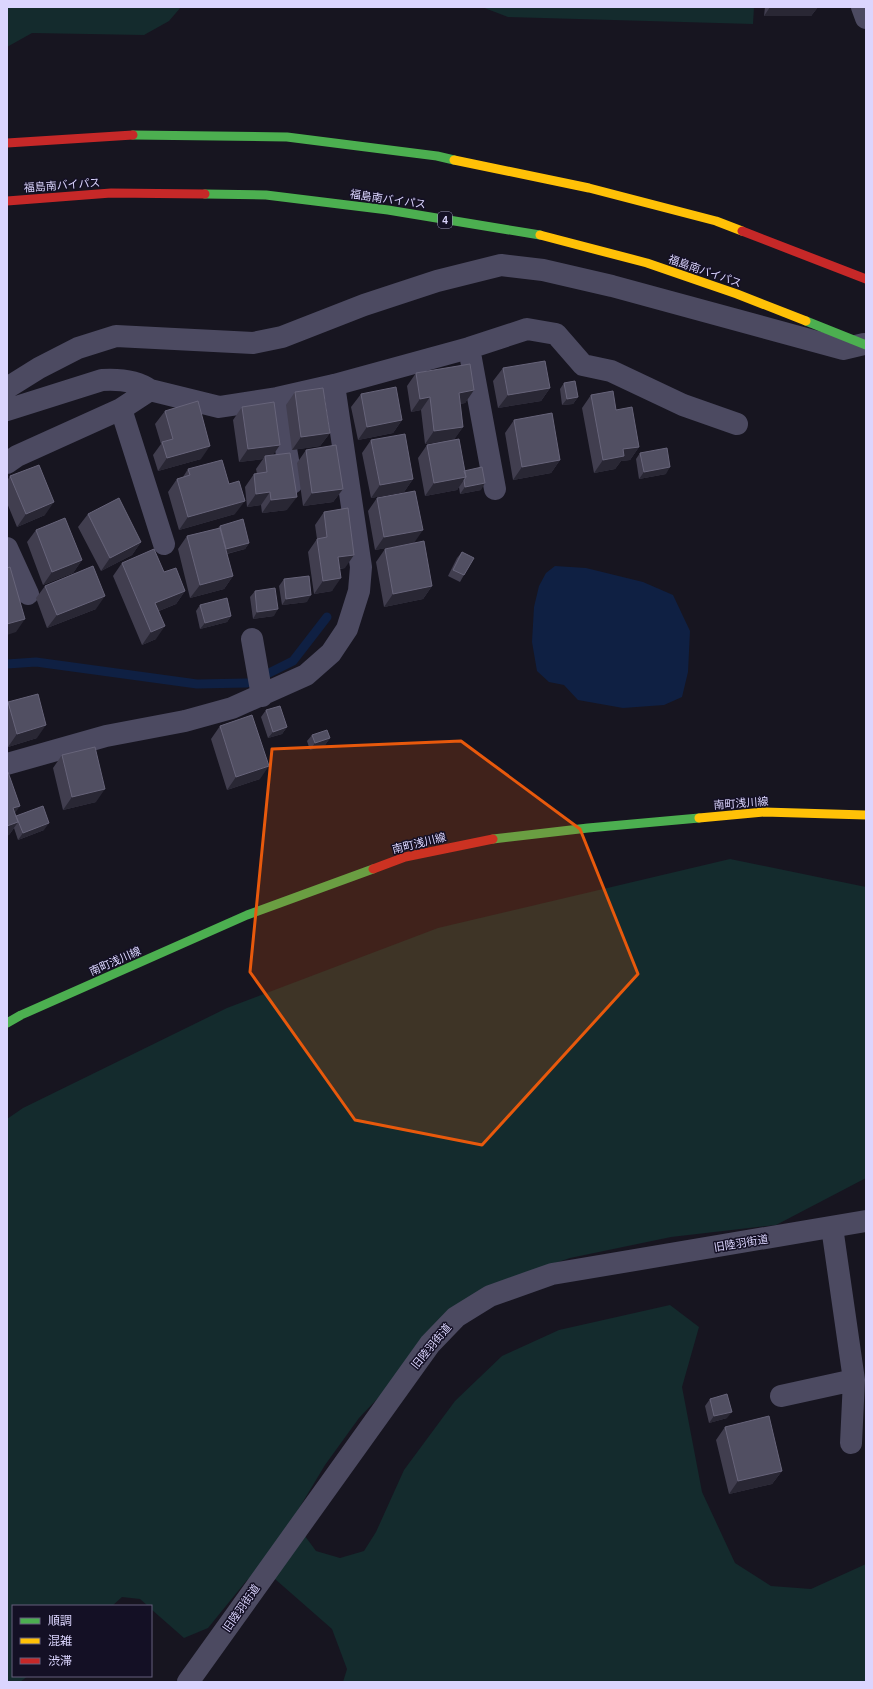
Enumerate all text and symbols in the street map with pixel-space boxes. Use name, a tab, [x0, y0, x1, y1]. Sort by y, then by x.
street label: 福島南バイパス	[23, 176, 101, 194]
street label: 福島南バイパス	[349, 188, 427, 210]
road number: 4	[438, 212, 452, 228]
street label: 福島南バイパス	[667, 253, 743, 289]
street label: 南町浅川線	[713, 795, 769, 811]
street label: 南町浅川線	[391, 831, 447, 855]
street label: 南町浅川線	[87, 944, 143, 978]
street label: 旧陸羽街道	[713, 1233, 769, 1253]
street label: 旧陸羽街道	[409, 1321, 453, 1371]
street label: 旧陸羽街道	[220, 1582, 262, 1634]
legend	[12, 1605, 152, 1677]
text: 順調	[48, 1614, 72, 1628]
text: 混雑	[48, 1634, 72, 1648]
text: 渋滞	[48, 1654, 72, 1668]

